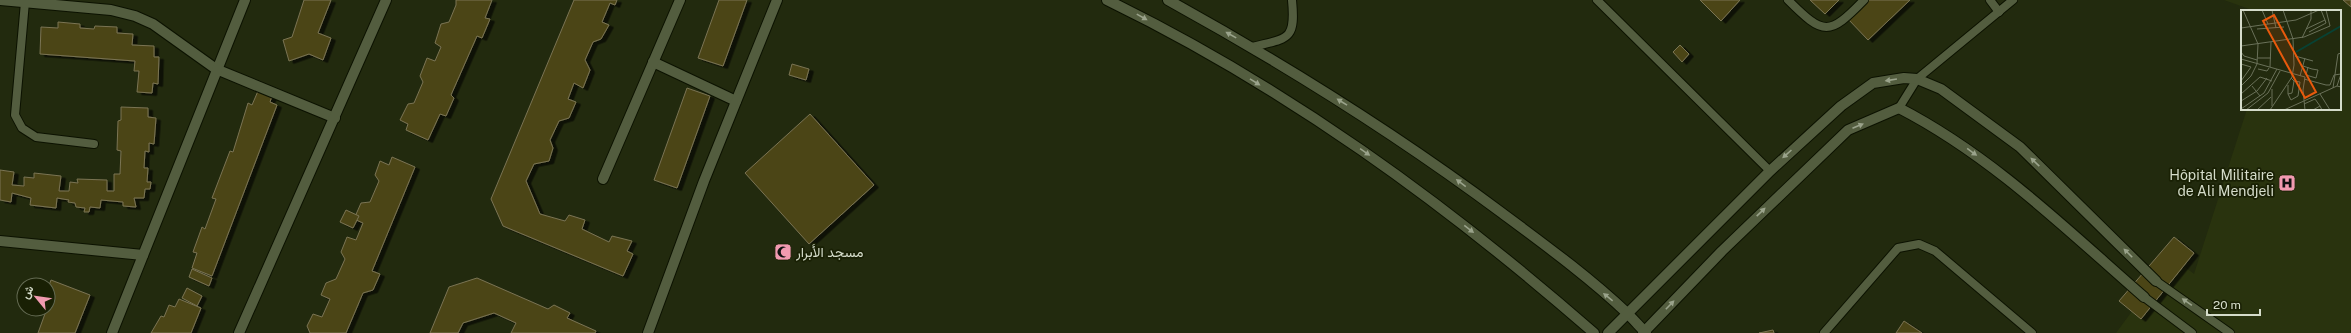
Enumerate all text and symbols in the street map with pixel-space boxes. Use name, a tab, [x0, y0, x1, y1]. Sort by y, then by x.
inset map	[2241, 10, 2341, 110]
one-way arrow	[1136, 14, 1148, 21]
one-way arrow	[1225, 31, 1236, 38]
one-way arrow	[1885, 77, 1897, 83]
one-way arrow	[1249, 78, 1261, 85]
one-way arrow	[1336, 98, 1348, 105]
one-way arrow	[1852, 123, 1863, 129]
one-way arrow	[1966, 147, 1977, 156]
one-way arrow	[1359, 148, 1370, 156]
one-way arrow	[1782, 150, 1792, 159]
one-way arrow	[2030, 157, 2040, 167]
place label: Hôpital Militaire de Ali Mendjeli	[2169, 167, 2274, 199]
hospital icon: Hôpital Militaire de Ali Mendjeli	[2277, 173, 2297, 193]
one-way arrow	[1456, 179, 1466, 187]
one-way arrow	[1756, 208, 1766, 217]
one-way arrow	[1464, 224, 1475, 233]
mosque icon: مسجد الأبرار	[773, 242, 793, 262]
place label: مسجد الأبرار	[795, 244, 864, 261]
one-way arrow	[2123, 248, 2133, 258]
north arrow	[16, 277, 56, 317]
text: ش	[19, 283, 37, 301]
scale bar	[2207, 291, 2260, 317]
one-way arrow	[1602, 293, 1613, 302]
one-way arrow	[2181, 298, 2192, 306]
text: 20 m	[2213, 298, 2241, 312]
one-way arrow	[1665, 300, 1675, 310]

